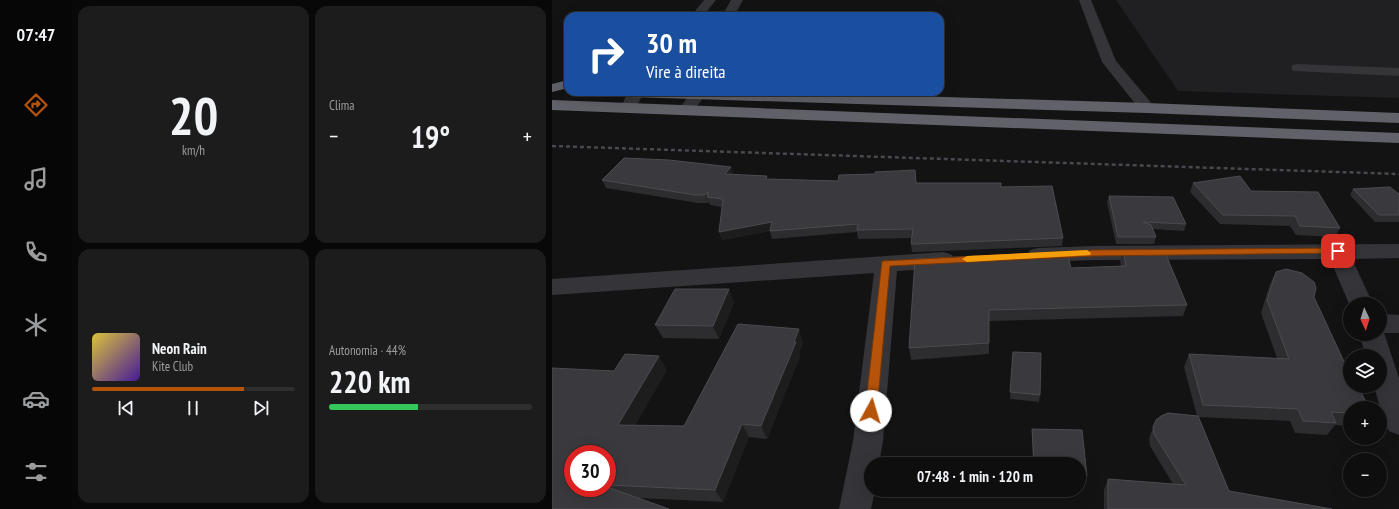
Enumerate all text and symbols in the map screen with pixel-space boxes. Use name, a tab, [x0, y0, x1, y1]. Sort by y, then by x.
text: 07:47	[17, 23, 55, 46]
text: 30 m	[646, 24, 697, 61]
icon: right	[580, 28, 632, 80]
text: Vire à direita	[646, 60, 726, 83]
text: 20	[169, 82, 218, 149]
icon: directions	[22, 91, 50, 119]
text: Clima	[329, 97, 354, 114]
text: 19°	[411, 117, 450, 156]
text: −	[329, 122, 338, 150]
text: +	[523, 122, 532, 150]
text: km/h	[182, 142, 205, 159]
icon: music	[22, 165, 50, 193]
pin	[1321, 234, 1355, 268]
icon: phone	[22, 238, 50, 266]
icon: arrive	[1327, 240, 1349, 262]
north arrow	[1343, 297, 1387, 341]
map controls	[1343, 297, 1387, 497]
icon: climate	[22, 311, 50, 339]
text: Neon Rain	[152, 339, 207, 358]
text: Autonomia · 44%	[329, 342, 406, 359]
button: layers	[1343, 349, 1387, 393]
text: Kite Club	[152, 358, 193, 375]
text: 220 km	[329, 362, 410, 401]
icon: car	[22, 385, 50, 413]
position arrow	[850, 390, 892, 432]
icon: previous	[115, 397, 137, 419]
icon: pause	[182, 397, 204, 419]
icon: next	[250, 397, 272, 419]
button: +	[1343, 401, 1387, 445]
speed limit sign: 30	[564, 445, 616, 497]
button: −	[1343, 453, 1387, 497]
icon: filters	[22, 458, 50, 486]
text: 07:48 · 1 min · 120 m	[917, 467, 1033, 486]

